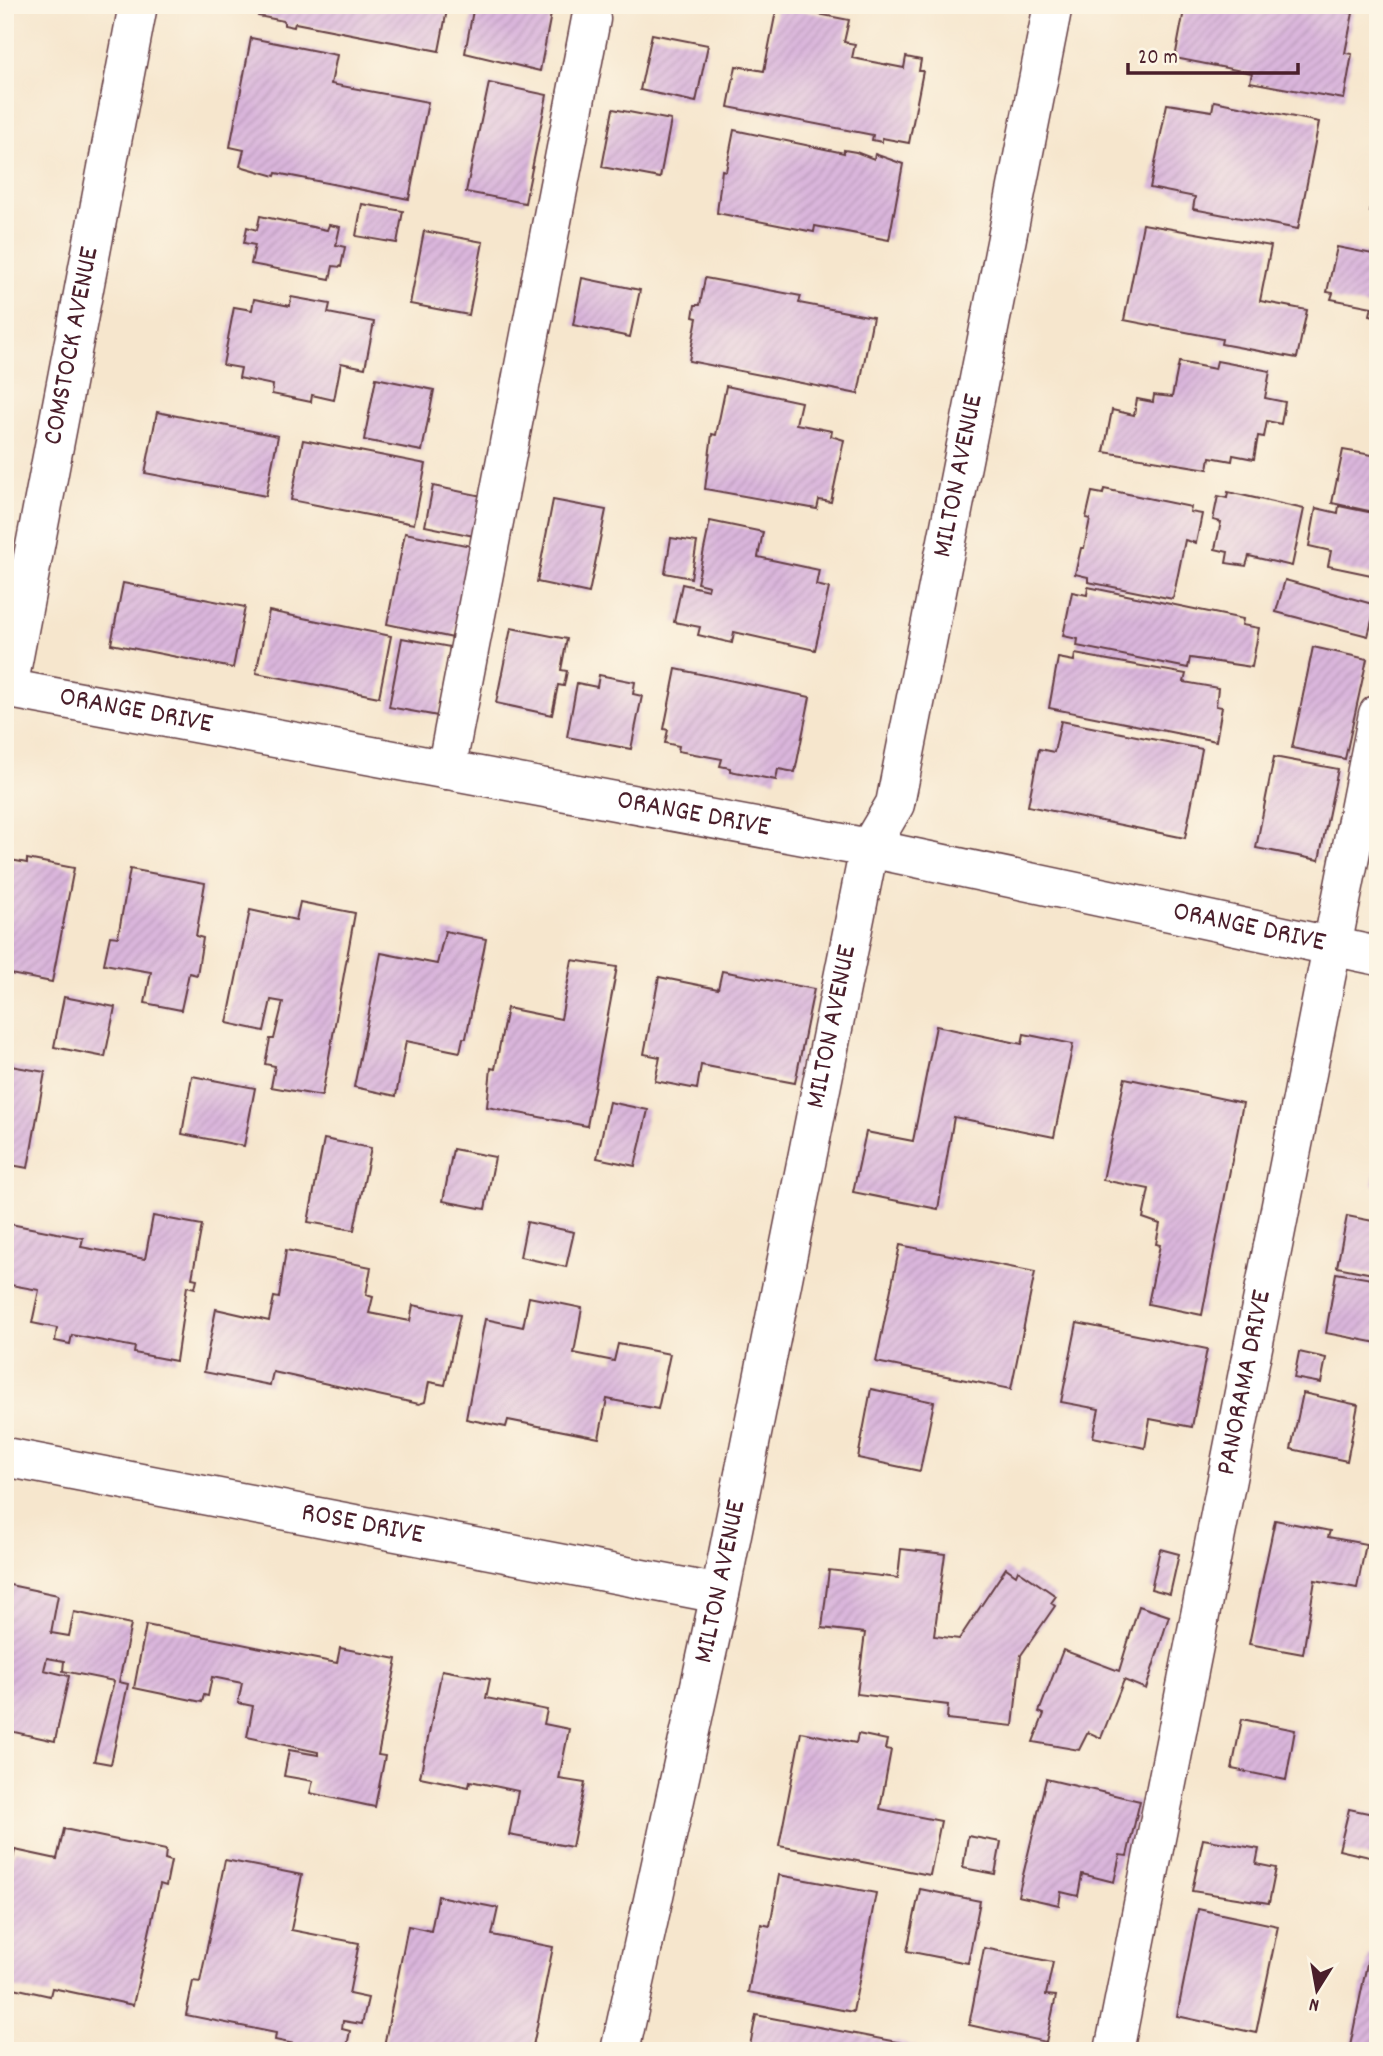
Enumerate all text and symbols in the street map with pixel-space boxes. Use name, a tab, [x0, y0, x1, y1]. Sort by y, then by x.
scale bar	[1128, 32, 1297, 76]
text: 20 m	[1138, 44, 1178, 74]
street label: COMSTOCK AVENUE	[35, 244, 112, 448]
street label: MILTON AVENUE	[924, 391, 996, 561]
street label: ORANGE DRIVE	[56, 678, 216, 746]
street label: ORANGE DRIVE	[613, 782, 773, 849]
street label: ORANGE DRIVE	[1169, 893, 1329, 964]
street label: MILTON AVENUE	[797, 942, 869, 1112]
street label: PANORAMA DRIVE	[1208, 1287, 1284, 1479]
street label: ROSE DRIVE	[298, 1494, 428, 1557]
street label: MILTON AVENUE	[685, 1497, 758, 1667]
north arrow	[1282, 1954, 1352, 2024]
text: N	[1307, 1989, 1322, 2017]

